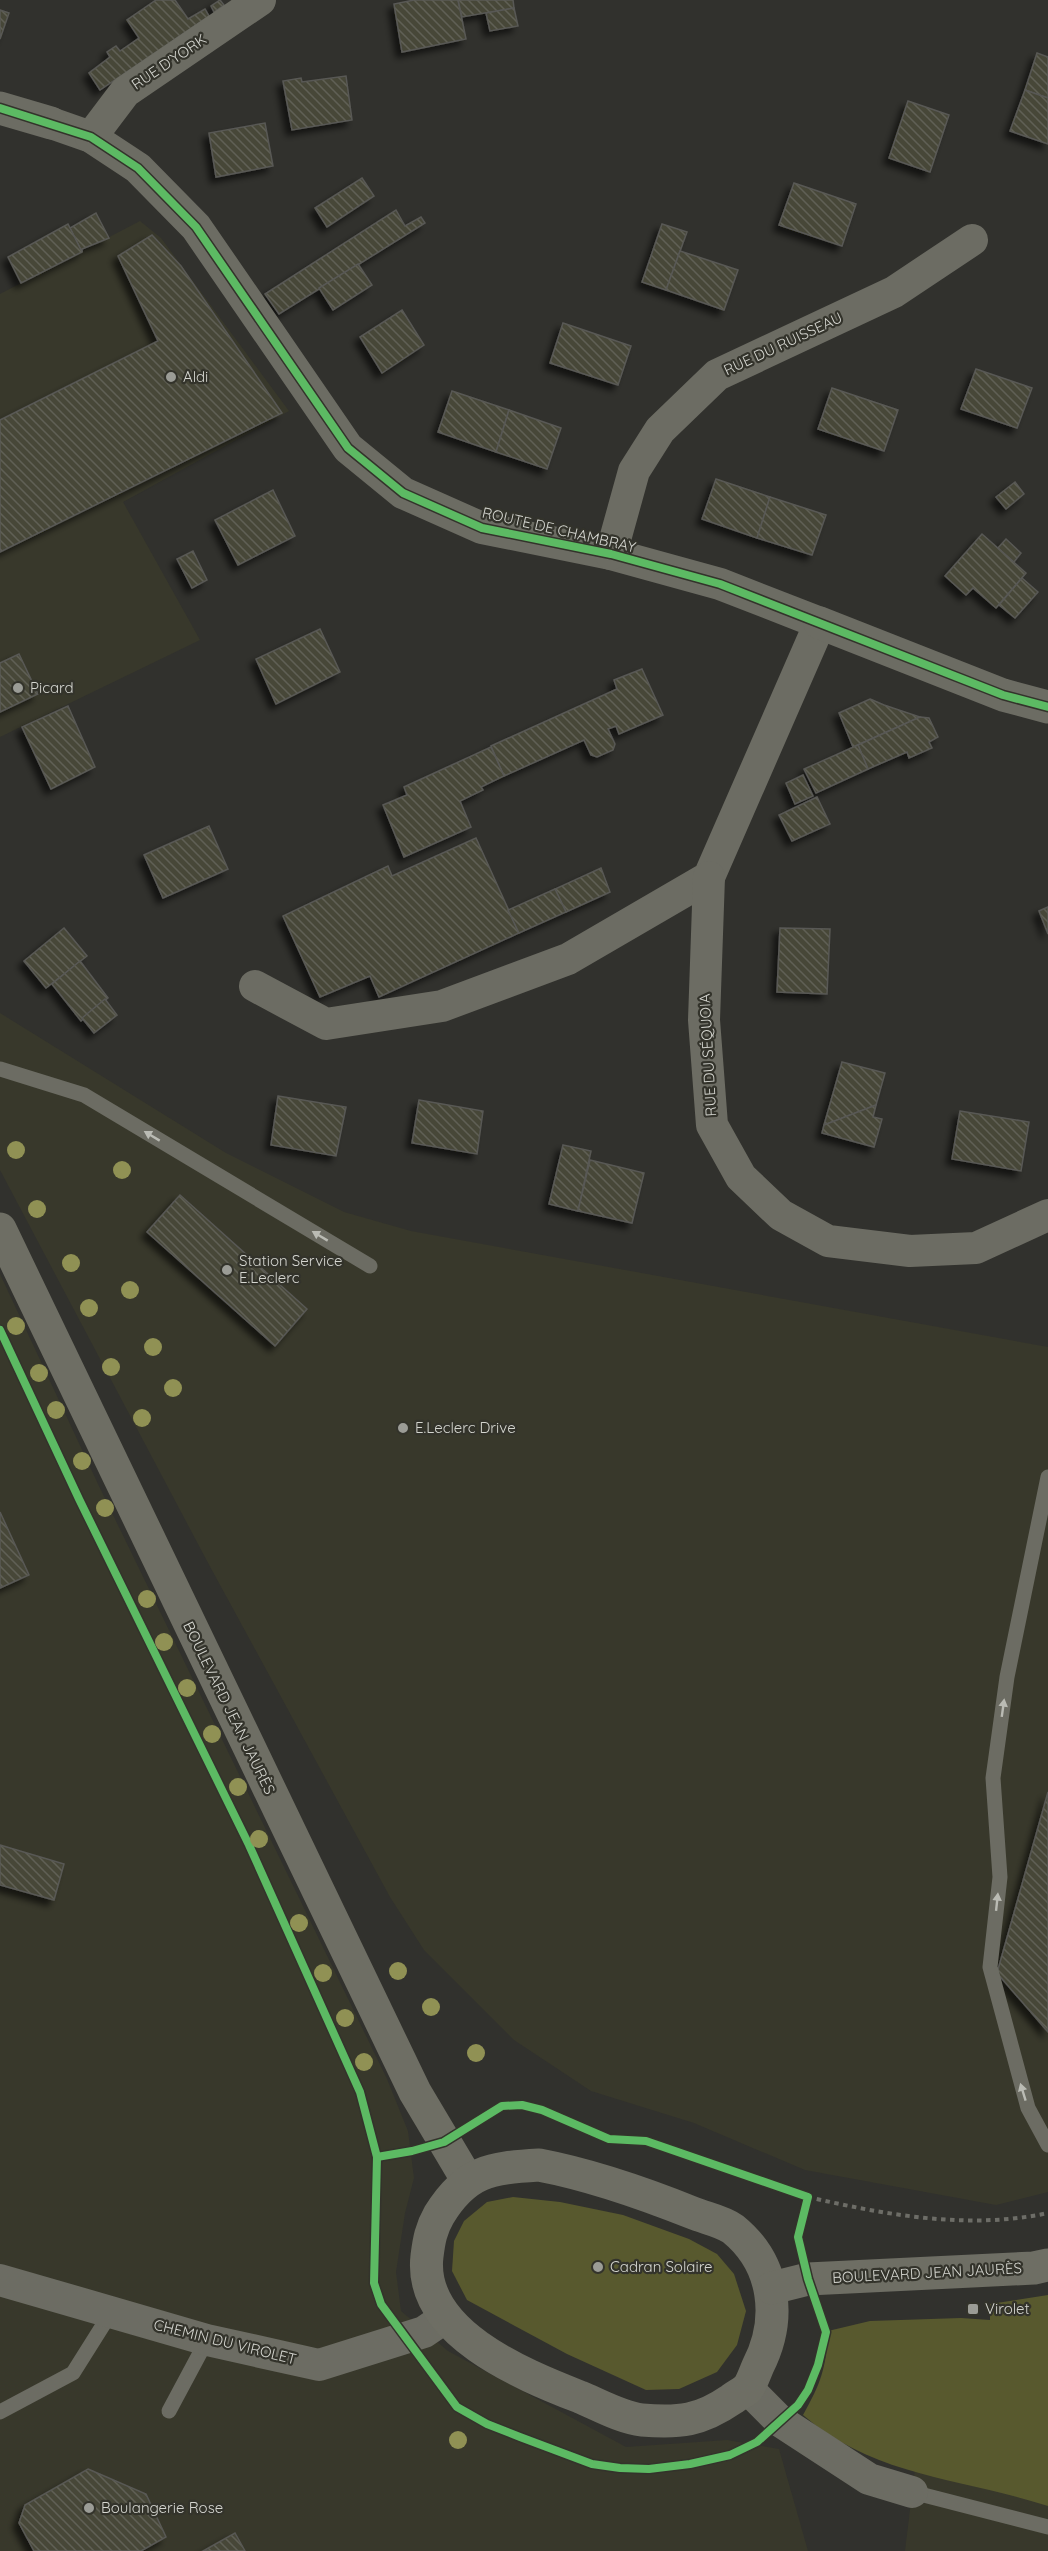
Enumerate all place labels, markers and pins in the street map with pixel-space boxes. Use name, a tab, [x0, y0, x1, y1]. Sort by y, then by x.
place label: Aldi	[183, 367, 208, 386]
marker: Aldi	[164, 370, 178, 384]
place label: Picard	[30, 678, 74, 697]
marker: Picard	[11, 681, 25, 695]
place label: Station Service E.Leclerc	[239, 1251, 343, 1287]
marker: Station Service E.Leclerc	[220, 1263, 234, 1277]
place label: E.Leclerc Drive	[415, 1418, 516, 1437]
marker: E.Leclerc Drive	[396, 1421, 410, 1435]
place label: Cadran Solaire	[610, 2257, 713, 2276]
marker: Cadran Solaire	[591, 2260, 605, 2274]
place label: Virolet	[985, 2299, 1030, 2318]
marker: Virolet	[966, 2302, 980, 2316]
place label: Boulangerie Rose	[101, 2498, 223, 2517]
marker: Boulangerie Rose	[82, 2501, 96, 2515]

